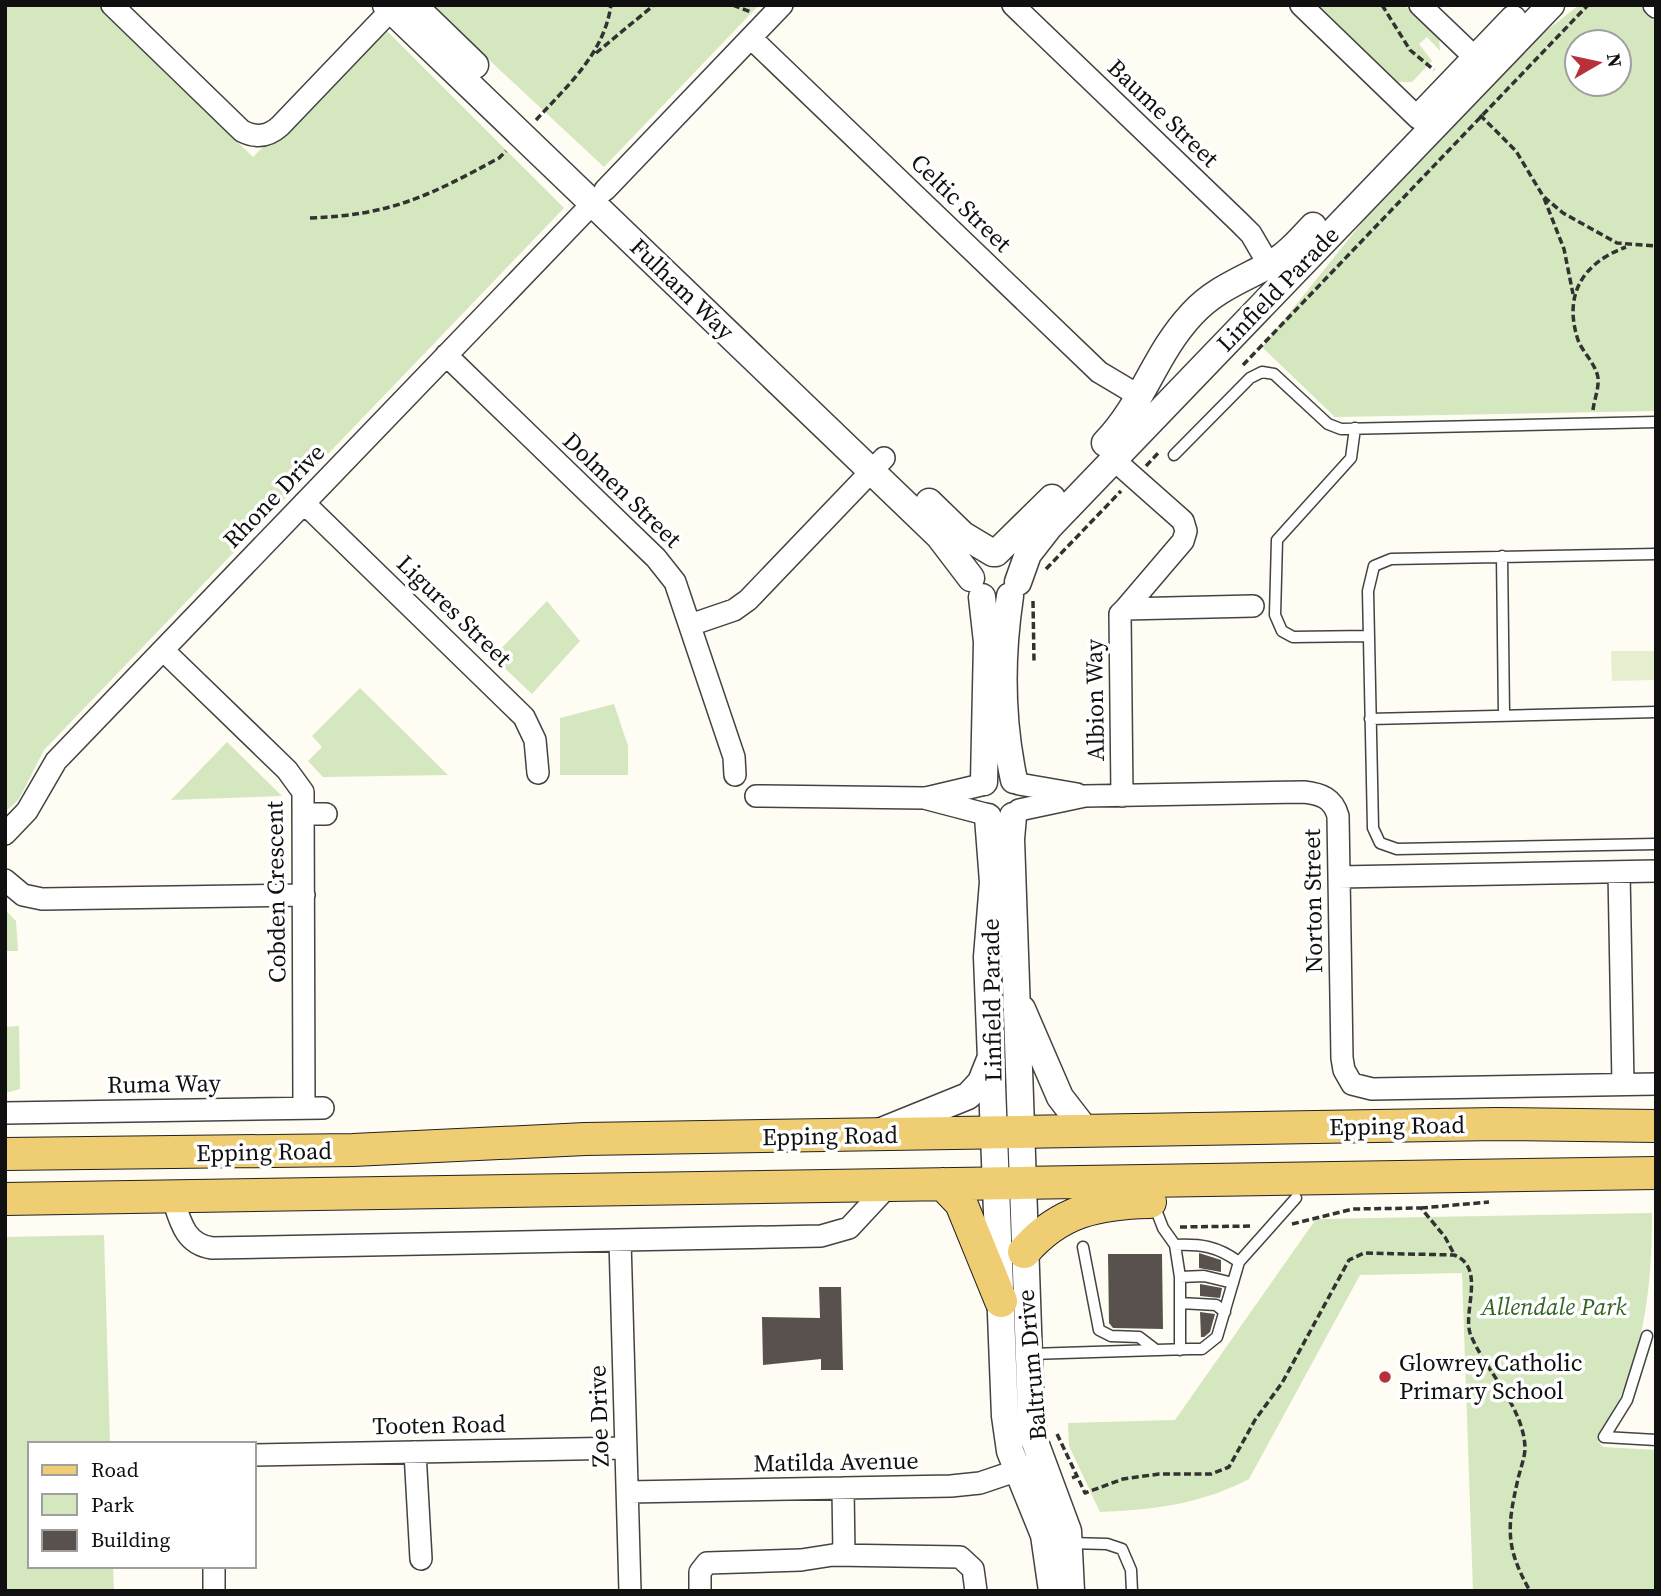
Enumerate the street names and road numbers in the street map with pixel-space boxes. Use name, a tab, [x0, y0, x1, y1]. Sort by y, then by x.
street label: Baume Street	[1101, 51, 1226, 174]
street label: Celtic Street	[904, 146, 1019, 259]
street label: Linfield Parade	[1209, 219, 1346, 359]
street label: Fulham Way	[623, 230, 742, 347]
street label: Dolmen Street	[556, 425, 689, 555]
street label: Rhone Drive	[215, 436, 332, 555]
street label: Ligures Street	[390, 547, 519, 674]
street label: Albion Way	[1077, 638, 1112, 761]
street label: Cobden Crescent	[257, 801, 294, 983]
street label: Norton Street	[1295, 828, 1330, 973]
street label: Linfield Parade	[974, 918, 1009, 1082]
street label: Ruma Way	[107, 1066, 222, 1101]
street label: Epping Road	[1329, 1108, 1466, 1143]
street label: Epping Road	[762, 1118, 899, 1153]
street label: Epping Road	[196, 1134, 333, 1169]
street label: Baltrum Drive	[1008, 1288, 1055, 1442]
street label: Zoe Drive	[580, 1364, 617, 1468]
street label: Tooten Road	[372, 1407, 506, 1442]
street label: Matilda Avenue	[753, 1444, 919, 1479]

